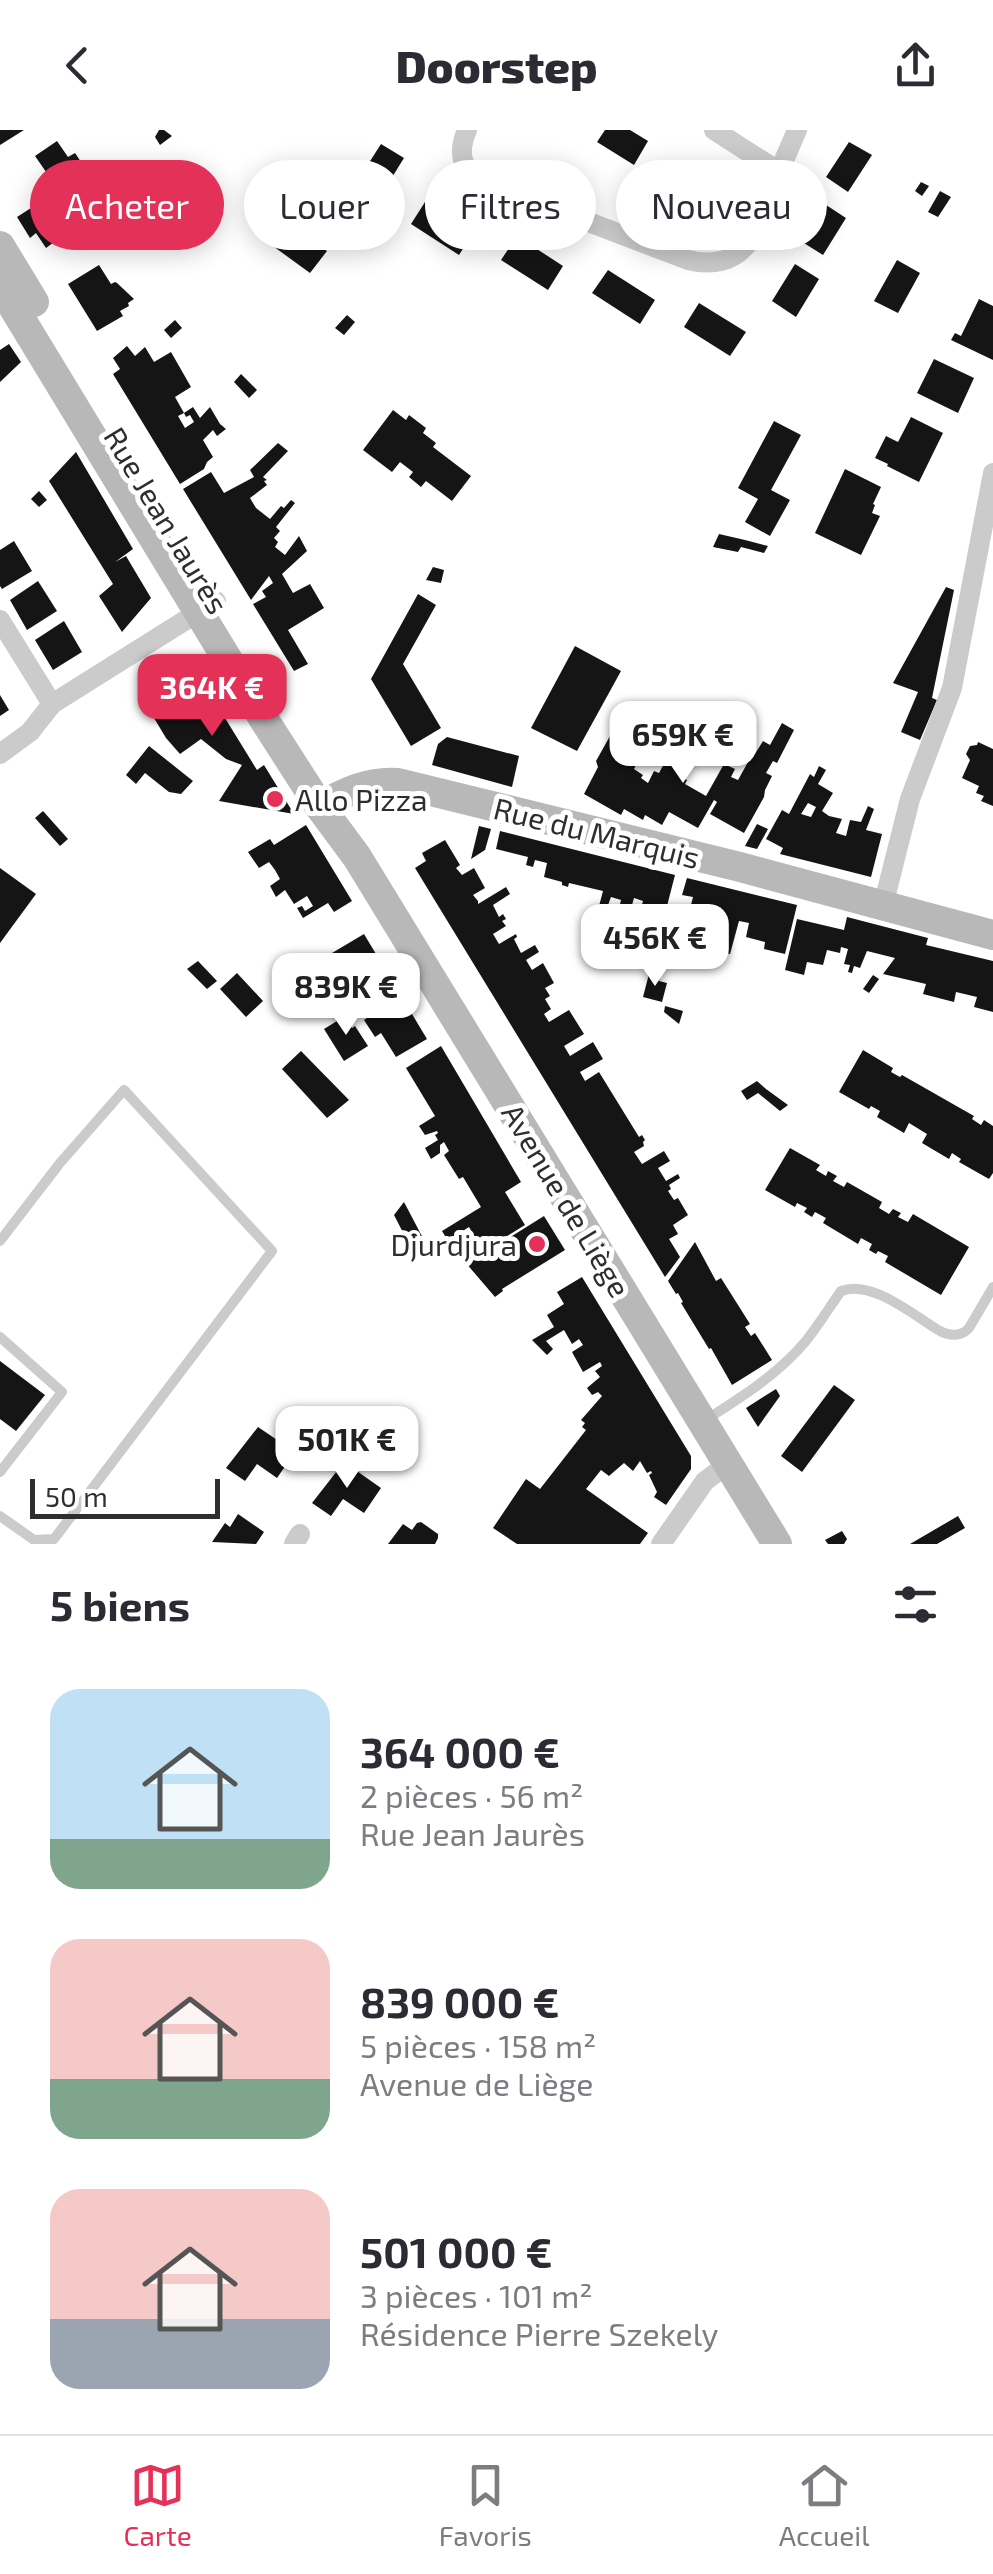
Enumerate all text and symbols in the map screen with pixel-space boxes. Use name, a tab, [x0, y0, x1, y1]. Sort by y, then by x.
icon: back	[50, 38, 105, 93]
text: Doorstep	[395, 38, 598, 92]
icon: share	[888, 38, 943, 93]
chip: Acheter	[30, 160, 224, 250]
chip: Louer	[244, 160, 405, 250]
chip: Filtres	[425, 160, 596, 250]
chip: Nouveau	[616, 160, 827, 250]
street label: Rue Jean Jaurès	[97, 420, 237, 620]
pin: 364K €	[131, 654, 293, 739]
text: 364K €	[160, 667, 264, 705]
pin: 659K €	[602, 701, 764, 786]
text: 659K €	[632, 714, 734, 752]
place label: Allo Pizza	[295, 781, 427, 817]
marker: Allo Pizza	[264, 788, 286, 810]
street label: Rue du Marquis	[490, 789, 704, 875]
pin: 456K €	[574, 904, 736, 989]
text: 456K €	[603, 917, 707, 955]
pin: 839K €	[265, 953, 427, 1038]
text: 839K €	[294, 966, 398, 1004]
street label: Avenue de Liège	[495, 1097, 639, 1303]
place label: Djurdjura	[390, 1226, 517, 1262]
marker: Djurdjura	[526, 1233, 548, 1255]
pin: 501K €	[266, 1406, 428, 1491]
text: 501K €	[297, 1419, 397, 1457]
scale bar	[30, 1474, 220, 1518]
text: 50 m	[45, 1479, 108, 1513]
icon: filters	[888, 1577, 943, 1632]
text: 5 biens	[50, 1579, 190, 1629]
text: 364 000 €	[360, 1726, 560, 1776]
icon: home	[130, 1729, 250, 1849]
text: 2 pièces · 56 m²	[360, 1776, 583, 1814]
text: Rue Jean Jaurès	[360, 1814, 585, 1852]
text: 839 000 €	[360, 1976, 559, 2026]
icon: home	[130, 1979, 250, 2099]
text: 5 pièces · 158 m²	[360, 2026, 596, 2064]
text: Avenue de Liège	[360, 2064, 594, 2102]
text: 501 000 €	[360, 2226, 552, 2276]
icon: home	[130, 2229, 250, 2349]
text: 3 pièces · 101 m²	[360, 2276, 592, 2314]
text: Résidence Pierre Szekely	[360, 2314, 719, 2352]
tab: Carte	[124, 2458, 192, 2552]
tab: Favoris	[439, 2458, 532, 2552]
tab: Accueil	[779, 2458, 869, 2552]

